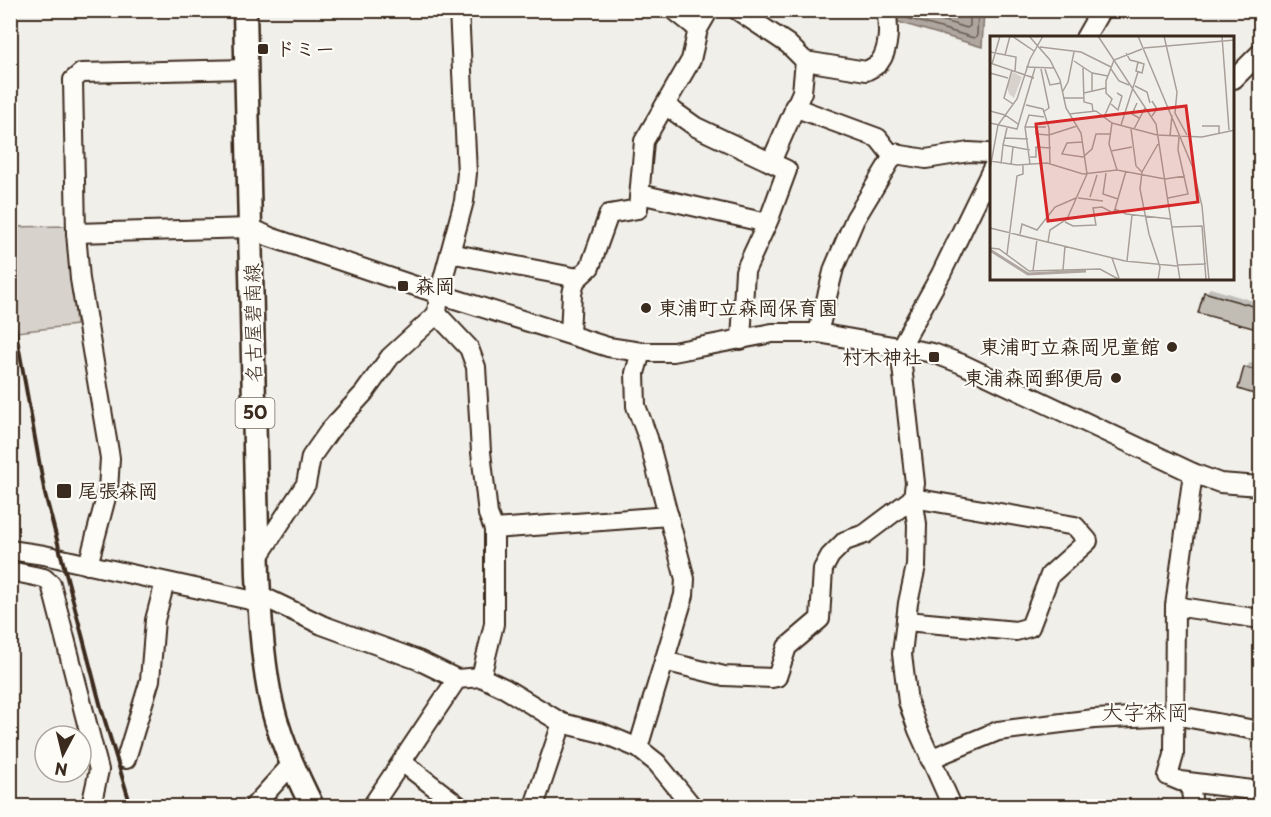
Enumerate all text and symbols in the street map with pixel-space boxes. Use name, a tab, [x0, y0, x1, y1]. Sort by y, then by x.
place label: ドミー	[275, 33, 335, 63]
inset map	[990, 36, 1235, 280]
marker: ドミー	[256, 42, 270, 56]
street label: 名古屋碧南線	[236, 263, 268, 383]
place label: 森岡	[415, 270, 455, 300]
marker: 森岡	[396, 279, 410, 293]
place label: 東浦町立森岡保育園	[658, 292, 838, 322]
marker: 東浦町立森岡保育園	[639, 301, 653, 315]
place label: 東浦町立森岡児童館	[980, 331, 1160, 361]
marker: 東浦町立森岡児童館	[1165, 340, 1179, 354]
place label: 村木神社	[842, 341, 922, 371]
marker: 村木神社	[927, 350, 941, 364]
place label: 東浦森岡郵便局	[964, 362, 1104, 392]
marker: 東浦森岡郵便局	[1109, 371, 1123, 385]
road number: 50	[236, 398, 274, 428]
place label: 尾張森岡	[78, 475, 158, 505]
marker: 尾張森岡	[55, 482, 73, 500]
district label: 大字森岡	[1101, 694, 1189, 727]
north arrow	[33, 724, 93, 784]
text: N	[53, 757, 69, 783]

